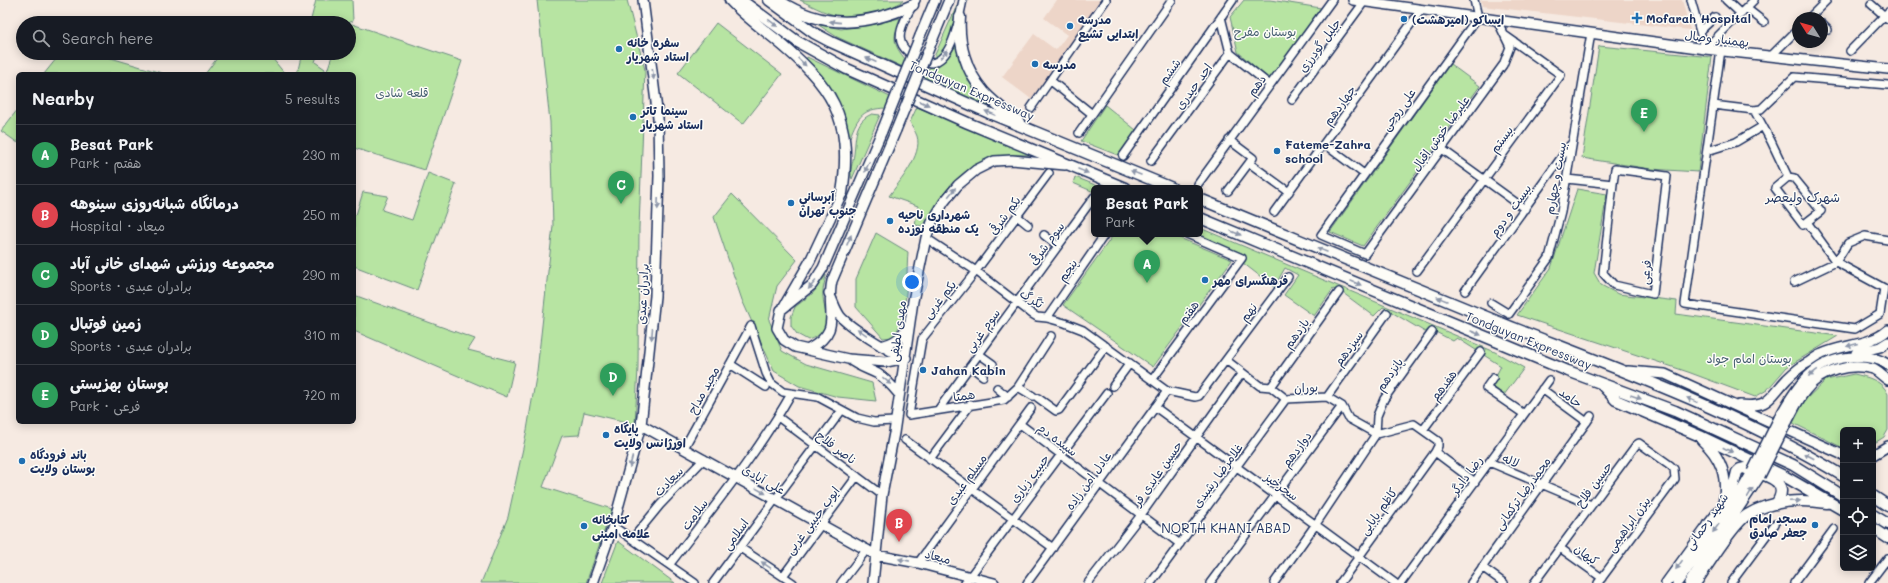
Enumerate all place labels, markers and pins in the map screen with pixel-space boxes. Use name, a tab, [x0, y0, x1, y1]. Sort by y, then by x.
place label: Mofarah Hospital	[1646, 10, 1751, 26]
place label: مدرسه ابتدایی تشیع	[1078, 11, 1138, 43]
place label: ایساکو (امیرهشت)	[1412, 11, 1504, 28]
marker: Mofarah Hospital	[1631, 12, 1643, 24]
marker: ایساکو (امیرهشت)	[1399, 14, 1409, 24]
marker: مدرسه ابتدایی تشیع	[1065, 21, 1075, 31]
place label: سفره خانه استاد شهریار	[626, 34, 689, 64]
marker: سفره خانه استاد شهریار	[614, 44, 624, 54]
place label: مدرسه	[1043, 56, 1076, 72]
marker: مدرسه	[1030, 59, 1040, 69]
pin: E	[1631, 99, 1657, 132]
place label: سینما تاتر استاد شهریار	[640, 102, 703, 132]
marker: سینما تاتر استاد شهریار	[628, 112, 638, 122]
place label: Fateme-Zahra school	[1285, 136, 1371, 166]
marker: Fateme-Zahra school	[1272, 146, 1282, 156]
pin: C	[608, 171, 634, 204]
place label: آبرساني جنوب تهران	[799, 188, 857, 219]
marker: آبرساني جنوب تهران	[786, 198, 796, 208]
place label: شهرداری ناحیه یک منطقه نوزده	[898, 206, 979, 237]
marker: شهرداری ناحیه یک منطقه نوزده	[885, 216, 895, 226]
pin: A	[1134, 250, 1160, 283]
place label: فرهنگسرای مهر	[1212, 272, 1288, 288]
marker: فرهنگسرای مهر	[1200, 275, 1210, 285]
place label: Jahan Kabin	[931, 362, 1006, 378]
pin: D	[600, 363, 626, 396]
marker: Jahan Kabin	[918, 365, 928, 375]
place label: پایگاه اورژانس ولایت	[614, 420, 686, 450]
marker: پایگاه اورژانس ولایت	[601, 430, 611, 440]
place label: باند فرودگاه بوستان ولایت	[30, 446, 95, 477]
marker: باند فرودگاه بوستان ولایت	[17, 456, 27, 466]
pin: B	[886, 509, 912, 542]
place label: مسجد امام جعفر صادق	[1749, 510, 1807, 540]
place label: کتابخانه علامه امینی	[592, 511, 651, 542]
marker: مسجد امام جعفر صادق	[1810, 520, 1820, 530]
marker: کتابخانه علامه امینی	[579, 521, 589, 531]

